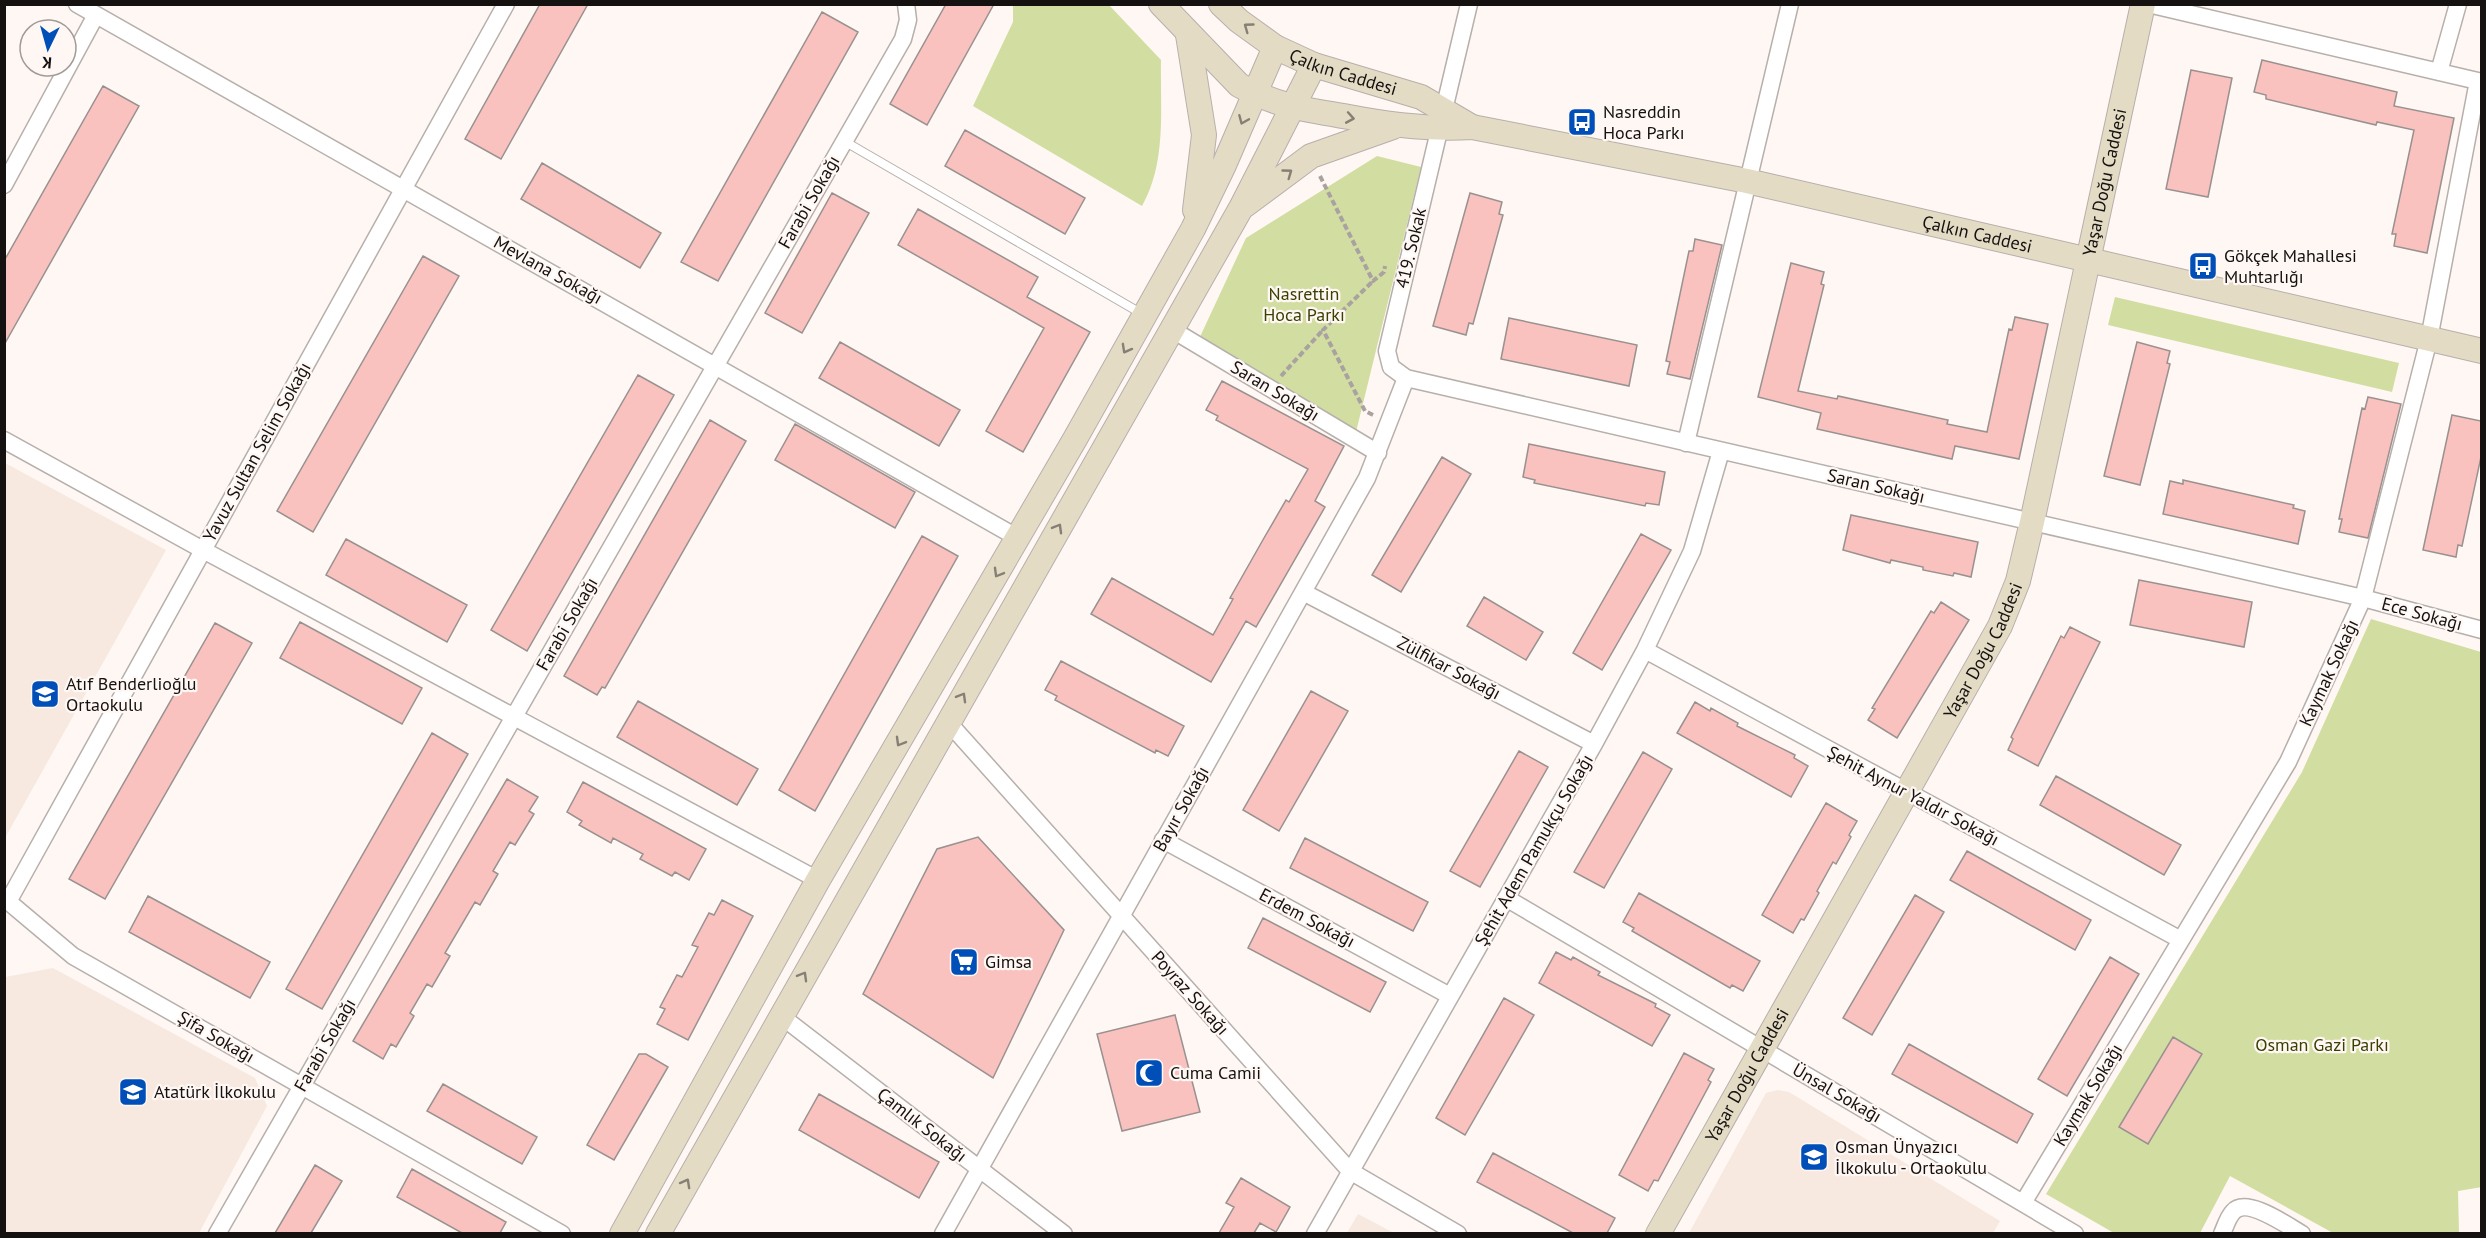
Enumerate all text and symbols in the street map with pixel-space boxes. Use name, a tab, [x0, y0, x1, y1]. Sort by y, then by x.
north arrow	[18, 18, 78, 78]
one-way arrow	[1243, 23, 1254, 34]
street label: Çalkın Caddesi	[1286, 43, 1400, 100]
text: K	[41, 53, 53, 73]
place label: Nasreddin Hoca Parkı	[1603, 100, 1685, 144]
bus stop icon: Nasreddin Hoca Parkı	[1566, 106, 1598, 138]
street label: Yaşar Doğu Caddesi	[2077, 106, 2131, 258]
one-way arrow	[1346, 111, 1355, 123]
one-way arrow	[1239, 113, 1251, 124]
street label: Farabi Sokağı	[773, 151, 844, 252]
one-way arrow	[1281, 170, 1292, 181]
street label: 419. Sokak	[1390, 205, 1431, 290]
street label: Çalkın Caddesi	[1920, 210, 2035, 258]
street label: Mevlana Sokağı	[490, 230, 607, 309]
place label: Gökçek Mahallesi Muhtarlığı	[2224, 244, 2357, 288]
bus stop icon: Gökçek Mahallesi Muhtarlığı	[2187, 250, 2219, 282]
park label: Nasrettin Hoca Parkı	[1263, 282, 1345, 326]
one-way arrow	[1121, 343, 1133, 353]
street label: Saran Sokağı	[1227, 355, 1324, 426]
street label: Yavuz Sultan Selim Sokağı	[198, 358, 316, 546]
street label: Saran Sokağı	[1825, 463, 1927, 508]
one-way arrow	[1051, 524, 1062, 534]
one-way arrow	[993, 567, 1005, 577]
street label: Farabi Sokağı	[531, 573, 602, 674]
street label: Yaşar Doğu Caddesi	[1938, 579, 2027, 723]
street label: Ece Sokağı	[2379, 592, 2465, 635]
street label: Kaymak Sokağı	[2294, 616, 2363, 730]
street label: Zülfikar Sokağı	[1393, 631, 1505, 705]
place label: Atıf Benderlioğlu Ortaokulu	[66, 672, 197, 716]
school or university icon: Atıf Benderlioğlu Ortaokulu	[29, 678, 61, 710]
one-way arrow	[955, 693, 966, 703]
one-way arrow	[895, 735, 907, 746]
street label: Şehit Aynur Yaldır Sokağı	[1823, 740, 2003, 851]
street label: Şehit Adem Pamukçu Sokağı	[1469, 750, 1598, 950]
street label: Bayır Sokağı	[1148, 762, 1214, 856]
street label: Erdem Sokağı	[1255, 883, 1359, 952]
supermarket icon: Gimsa	[948, 946, 980, 978]
street label: Poyraz Sokağı	[1146, 946, 1234, 1040]
place label: Gimsa	[985, 950, 1032, 973]
one-way arrow	[796, 972, 807, 982]
street label: Farabi Sokağı	[289, 994, 360, 1095]
street label: Yaşar Doğu Caddesi	[1700, 1004, 1794, 1146]
street label: Şifa Sokağı	[174, 1005, 259, 1068]
park label: Osman Gazi Parkı	[2255, 1033, 2389, 1056]
street label: Kaymak Sokağı	[2048, 1039, 2127, 1150]
mosque icon: Cuma Camii	[1133, 1057, 1165, 1089]
street label: Ünsal Sokağı	[1788, 1058, 1886, 1127]
place label: Cuma Camii	[1170, 1061, 1261, 1084]
school or university icon: Atatürk İlkokulu	[117, 1076, 149, 1108]
place label: Atatürk İlkokulu	[154, 1080, 276, 1103]
street label: Çamlık Sokağı	[873, 1082, 972, 1167]
place label: Osman Ünyazıcı İlkokulu - Ortaokulu	[1835, 1135, 1987, 1179]
school or university icon: Osman Ünyazıcı İlkokulu - Ortaokulu	[1798, 1141, 1830, 1173]
one-way arrow	[679, 1178, 691, 1189]

